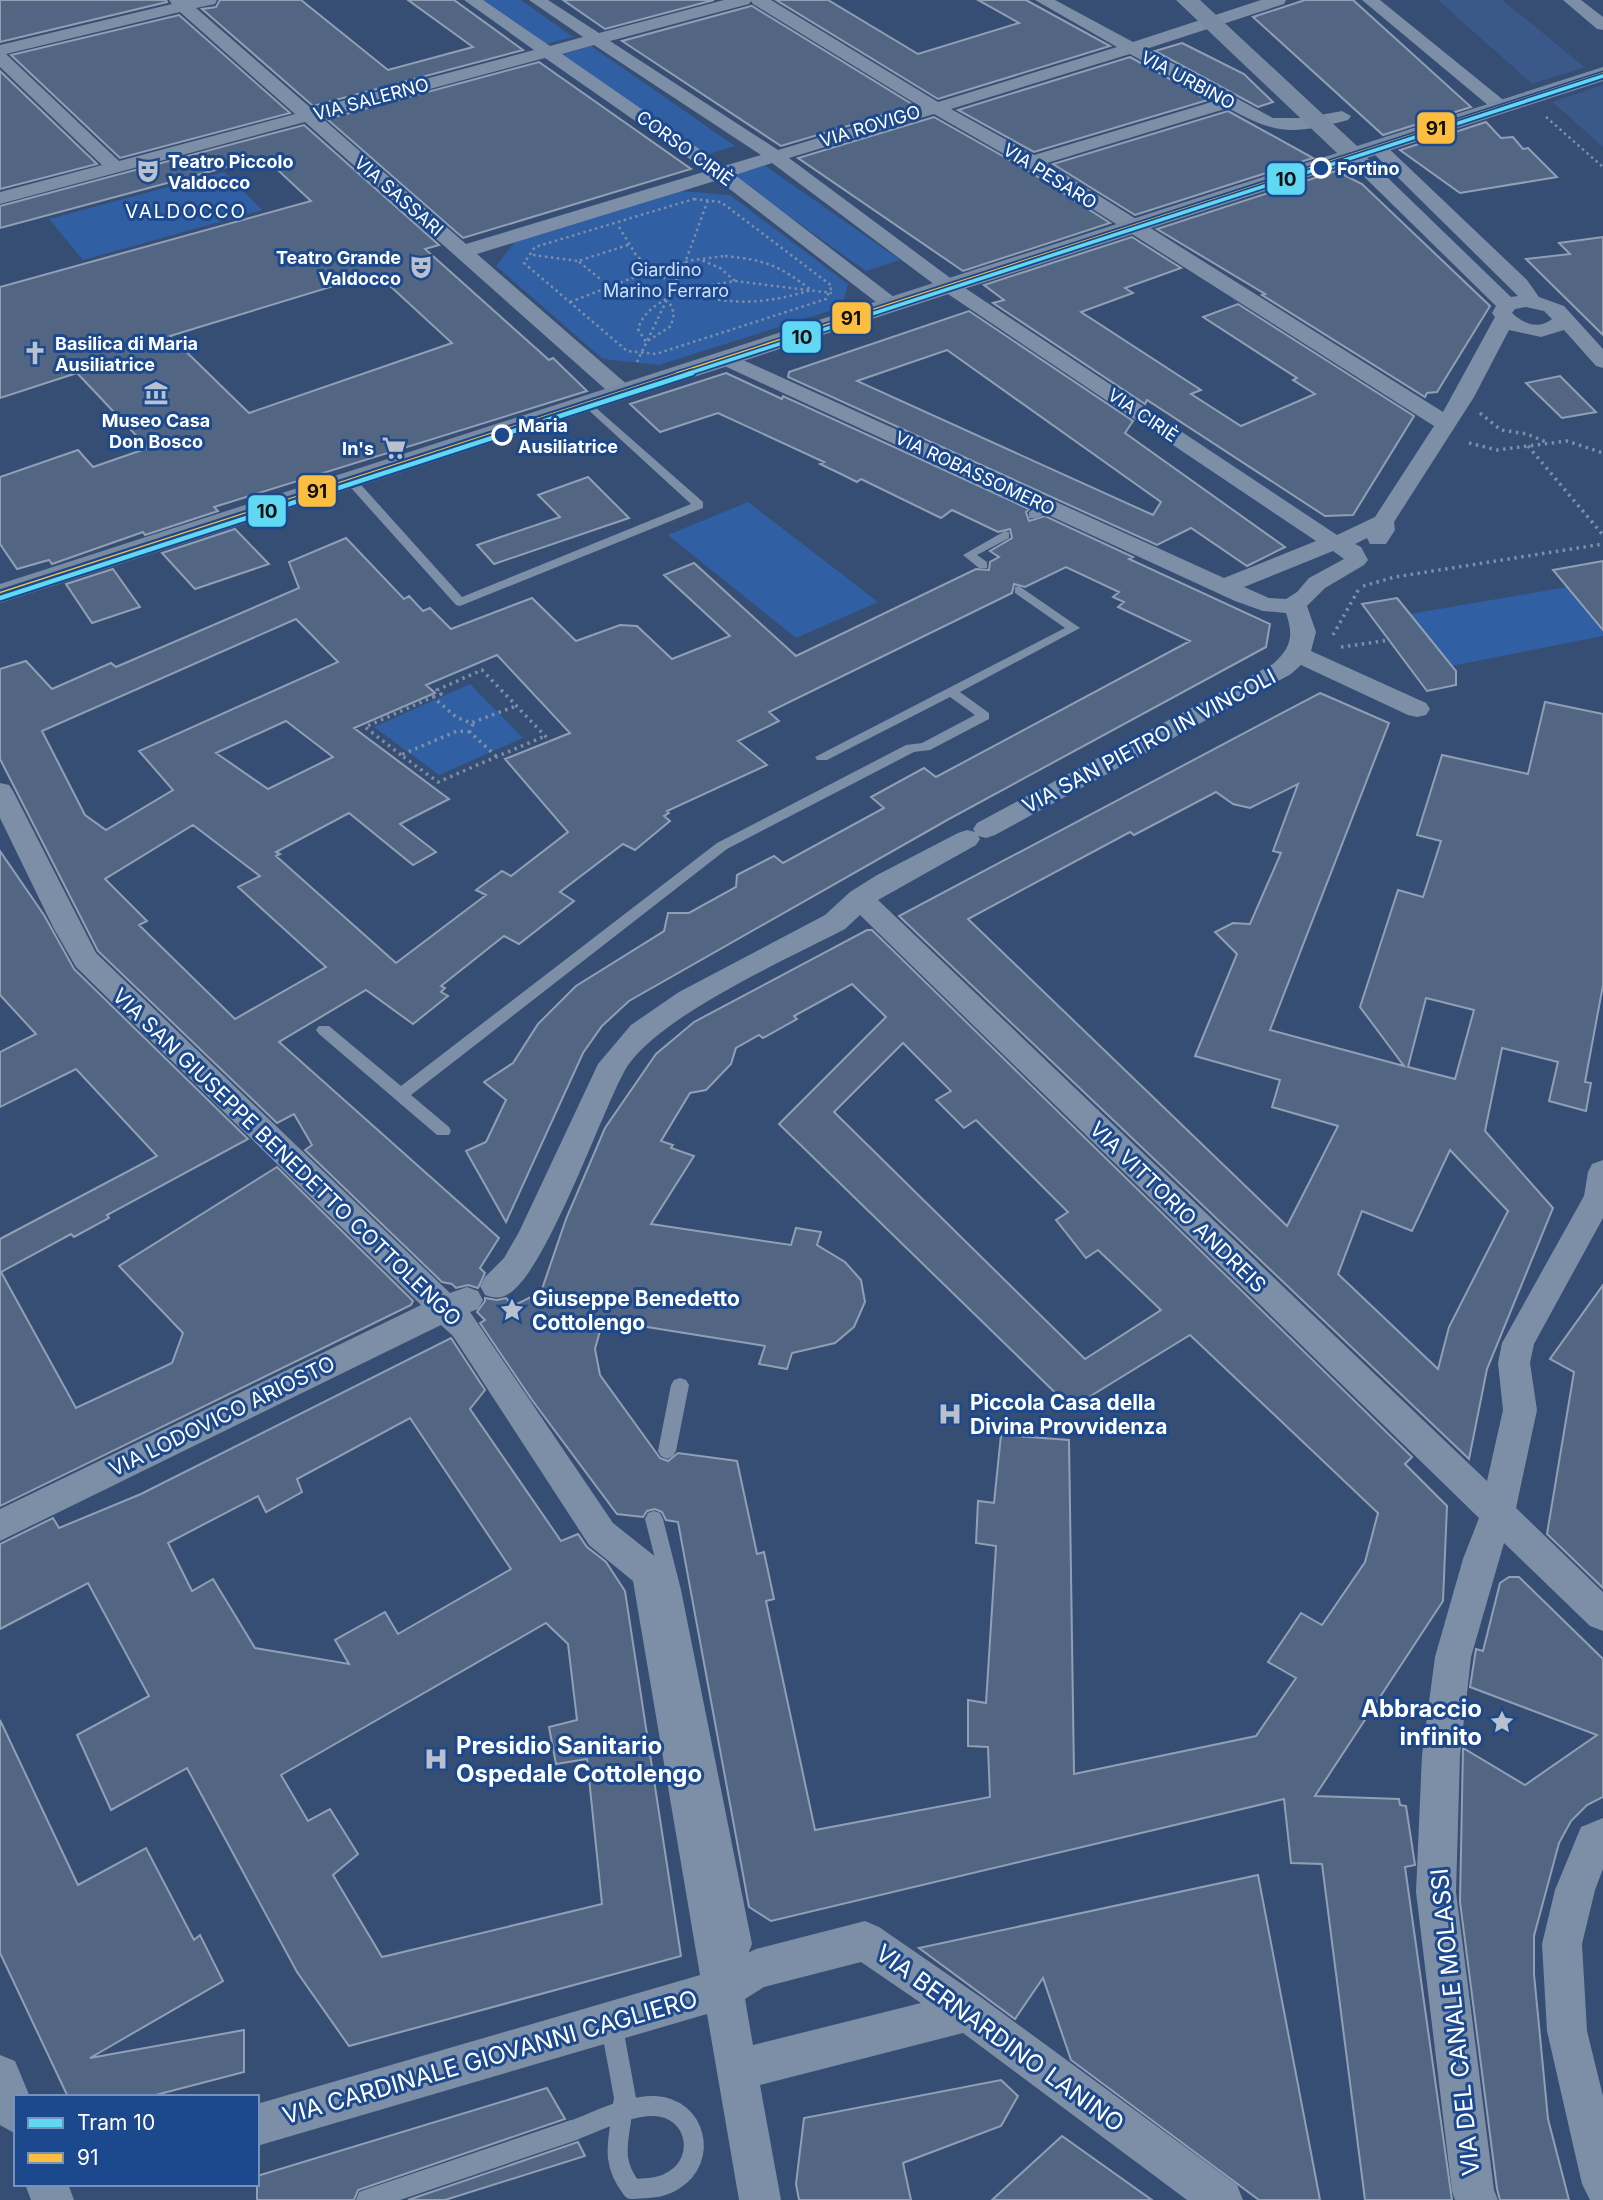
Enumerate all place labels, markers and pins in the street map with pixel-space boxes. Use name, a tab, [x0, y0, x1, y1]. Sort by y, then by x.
place label: Teatro Piccolo Valdocco	[168, 151, 293, 193]
theatre icon: Teatro Piccolo Valdocco	[134, 157, 162, 185]
marker: Fortino	[1311, 158, 1331, 178]
place label: Fortino	[1337, 158, 1399, 179]
place label: Teatro Grande Valdocco	[276, 247, 401, 289]
theatre icon: Teatro Grande Valdocco	[407, 253, 435, 281]
place label: Basilica di Maria Ausiliatrice	[55, 333, 198, 375]
church icon: Basilica di Maria Ausiliatrice	[21, 339, 49, 367]
museum icon: Museo Casa Don Bosco	[142, 379, 170, 407]
place label: Museo Casa Don Bosco	[102, 410, 210, 452]
place label: Maria Ausiliatrice	[518, 415, 618, 457]
marker: Maria Ausiliatrice	[492, 425, 512, 445]
supermarket icon: In's	[380, 434, 408, 462]
place label: In's	[342, 438, 374, 459]
place label: Giuseppe Benedetto Cottolengo	[532, 1286, 740, 1335]
place icon: Giuseppe Benedetto Cottolengo	[498, 1296, 526, 1324]
place label: Piccola Casa della Divina Provvidenza	[970, 1390, 1167, 1439]
hospital icon: Piccola Casa della Divina Provvidenza	[936, 1400, 964, 1428]
place label: Abbraccio infinito	[1361, 1694, 1482, 1751]
place icon: Abbraccio infinito	[1488, 1708, 1516, 1736]
place label: Presidio Sanitario Ospedale Cottolengo	[456, 1731, 702, 1788]
hospital icon: Presidio Sanitario Ospedale Cottolengo	[422, 1745, 450, 1773]

